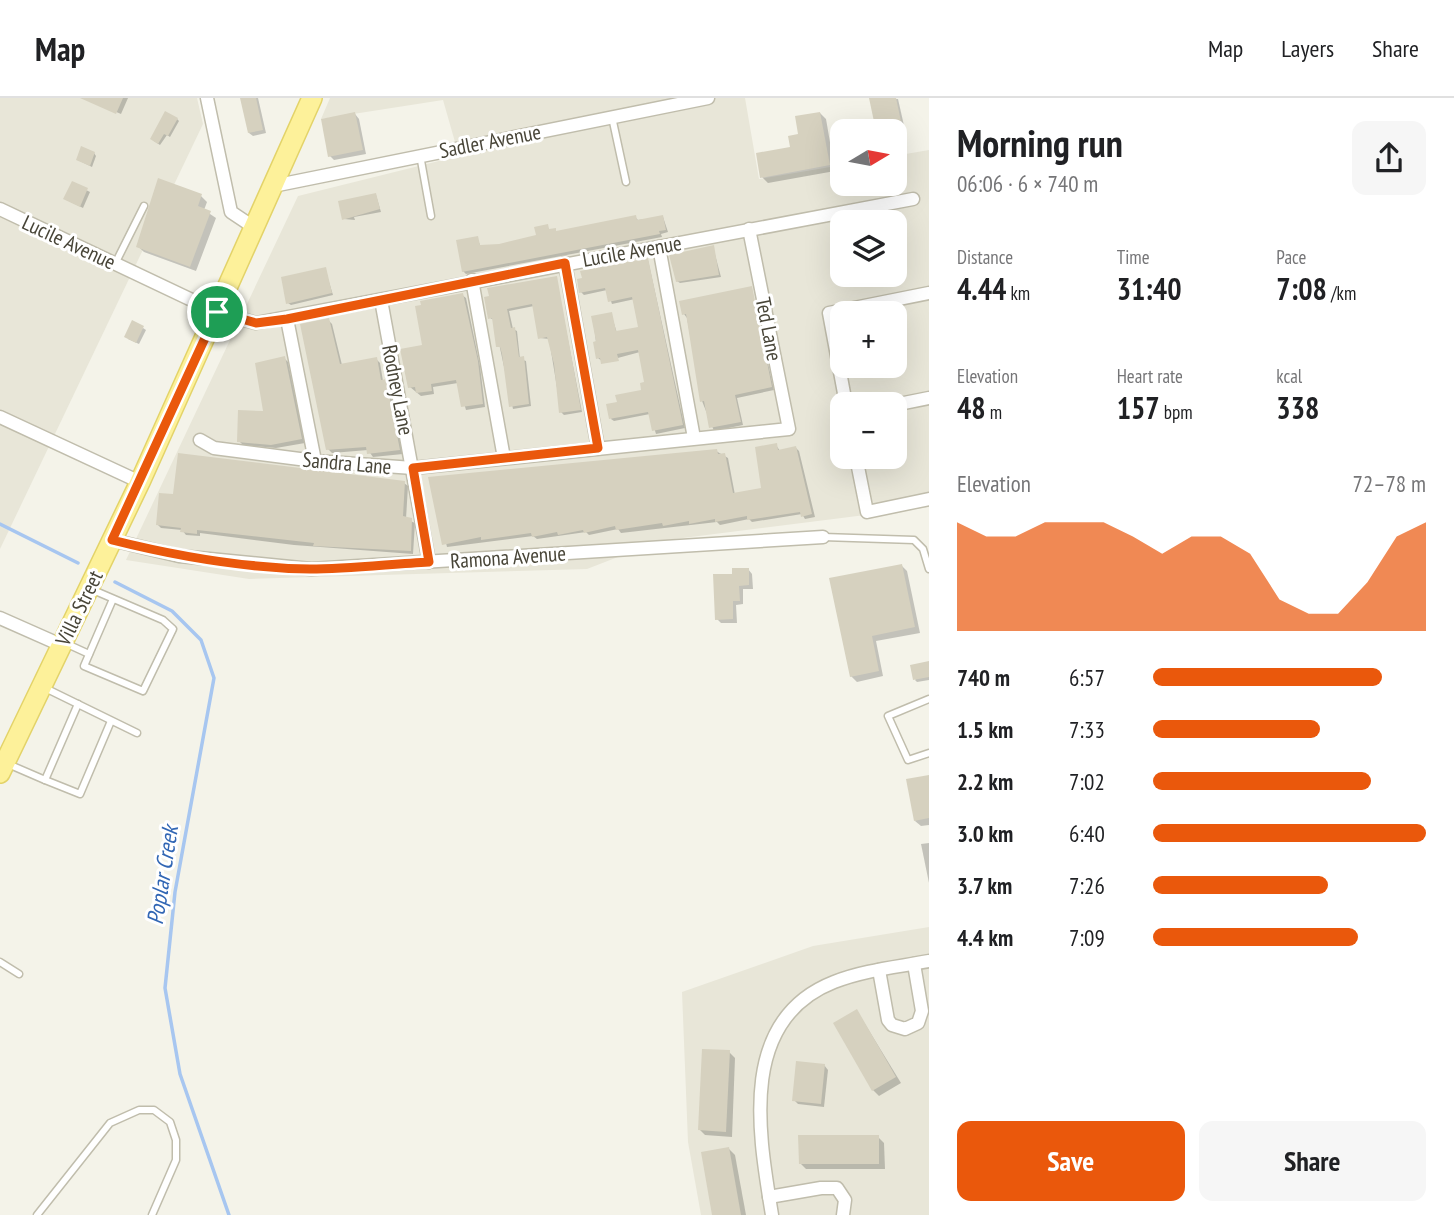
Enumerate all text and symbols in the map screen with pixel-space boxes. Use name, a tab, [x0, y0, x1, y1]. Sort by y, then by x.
text: Map	[35, 27, 85, 70]
text: Map	[1208, 33, 1243, 64]
text: Layers	[1281, 33, 1334, 64]
text: Share	[1372, 33, 1419, 64]
street label: Sadler Avenue	[437, 118, 543, 164]
text: Morning run	[957, 118, 1123, 167]
north arrow	[830, 119, 906, 196]
map controls	[830, 119, 907, 469]
button: share	[1352, 121, 1426, 195]
text: 06:06 · 6 × 740 m	[957, 169, 1098, 198]
street label: Lucile Avenue	[18, 209, 120, 275]
button: layers	[830, 210, 907, 287]
street label: Lucile Avenue	[580, 229, 684, 273]
text: Distance	[957, 245, 1013, 269]
text: Time	[1117, 245, 1150, 269]
text: Pace	[1276, 245, 1306, 269]
text: 4.44	[957, 269, 1006, 308]
text: 31:40	[1117, 269, 1182, 308]
text: 7:08	[1276, 269, 1327, 308]
text: km	[1006, 281, 1030, 305]
text: /km	[1327, 281, 1356, 305]
pin	[187, 282, 247, 342]
icon: arrive	[198, 293, 236, 331]
street label: Ted Lane	[750, 295, 788, 363]
button: +	[830, 301, 907, 378]
street label: Rodney Lane	[376, 343, 420, 437]
text: Elevation	[957, 364, 1018, 388]
text: Heart rate	[1117, 364, 1183, 388]
text: kcal	[1276, 364, 1302, 388]
text: 48	[957, 388, 986, 427]
text: 157	[1117, 388, 1160, 427]
text: 338	[1276, 388, 1319, 427]
button: −	[830, 392, 907, 469]
text: m	[986, 400, 1002, 424]
text: bpm	[1160, 400, 1193, 424]
street label: Sandra Lane	[301, 446, 393, 480]
text: Elevation	[957, 469, 1031, 498]
text: 72–78 m	[1353, 469, 1426, 498]
street label: Ramona Avenue	[449, 539, 567, 575]
street label: Villa Street	[49, 566, 109, 651]
text: 740 m	[957, 663, 1010, 692]
text: 6:57	[1069, 663, 1105, 692]
text: 1.5 km	[957, 715, 1013, 744]
text: 7:33	[1069, 715, 1105, 744]
text: 2.2 km	[957, 767, 1013, 796]
text: 7:02	[1069, 767, 1105, 796]
text: 3.0 km	[957, 819, 1013, 848]
text: 6:40	[1069, 819, 1105, 848]
water label: Poplar Creek	[140, 820, 185, 926]
text: 3.7 km	[957, 871, 1012, 900]
text: 7:26	[1069, 871, 1105, 900]
text: 4.4 km	[957, 923, 1013, 952]
text: 7:09	[1069, 923, 1105, 952]
button: Save	[957, 1121, 1185, 1201]
button: Share	[1199, 1121, 1426, 1201]

